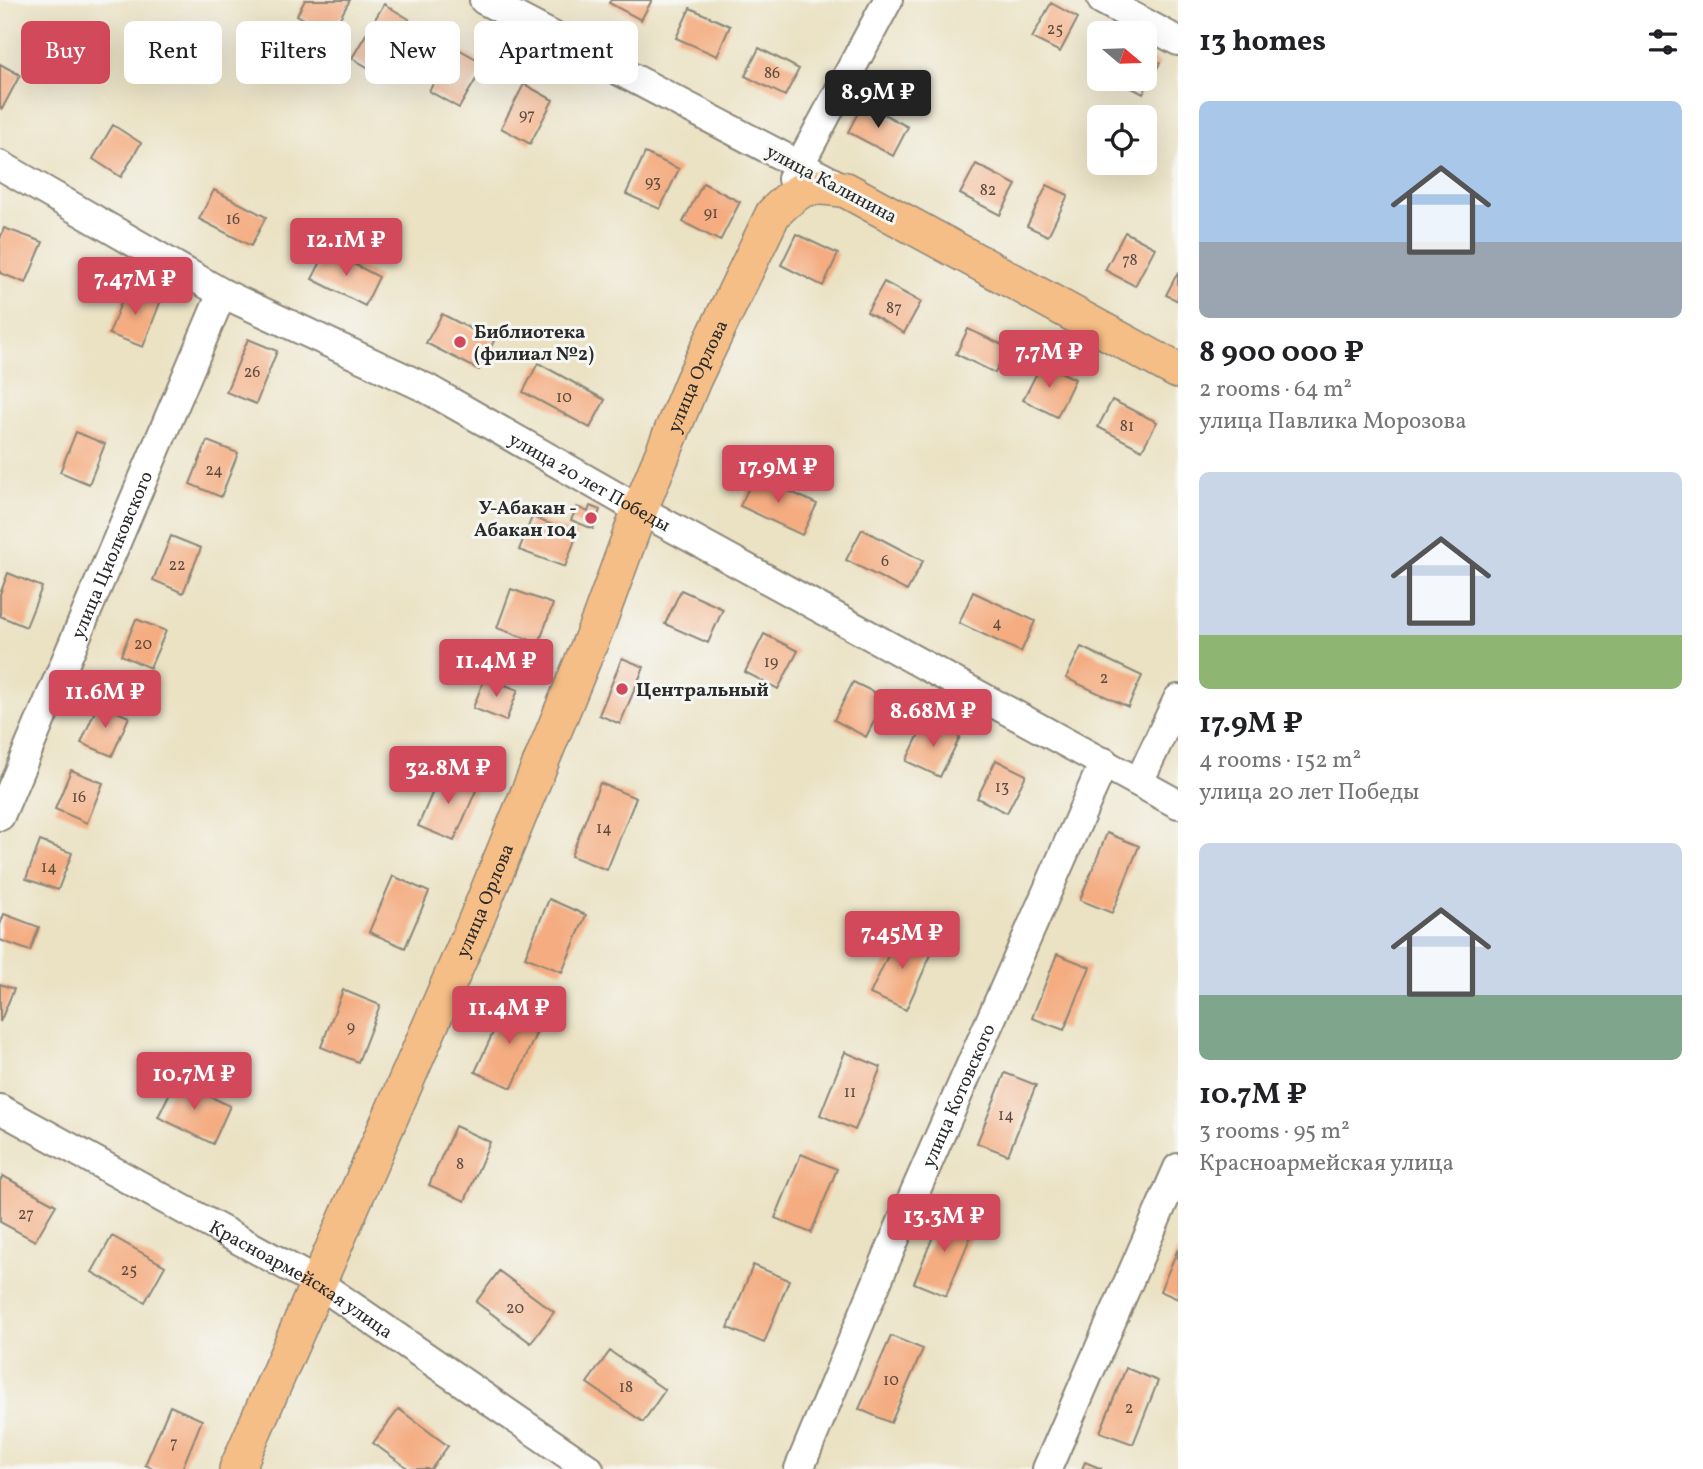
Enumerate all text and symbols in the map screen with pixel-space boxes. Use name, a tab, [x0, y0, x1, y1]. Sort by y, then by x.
house number: 25	[1047, 19, 1063, 41]
chip: Buy	[21, 21, 110, 84]
chip: Rent	[124, 21, 222, 84]
chip: Filters	[236, 21, 351, 84]
chip: New	[365, 21, 460, 84]
chip: Apartment	[474, 21, 638, 84]
north arrow	[1087, 21, 1157, 91]
map controls	[1087, 21, 1157, 175]
text: 13 homes	[1199, 21, 1326, 63]
icon: filters	[1644, 23, 1682, 61]
house number: 86	[764, 63, 780, 85]
pin: 8.9M ₽	[821, 71, 935, 130]
text: 8.9M ₽	[841, 77, 915, 109]
house number: 97	[519, 105, 535, 127]
button: locate	[1087, 105, 1157, 175]
street label: улица Калинина	[761, 139, 901, 230]
icon: home	[1378, 147, 1504, 273]
house number: 93	[645, 172, 661, 194]
house number: 82	[980, 180, 996, 202]
house number: 91	[704, 203, 718, 225]
house number: 16	[226, 209, 240, 231]
pin: 12.1M ₽	[281, 218, 411, 278]
text: 12.1M ₽	[306, 225, 386, 257]
house number: 78	[1122, 250, 1138, 272]
pin: 7.47M ₽	[70, 258, 200, 317]
text: 7.47M ₽	[94, 264, 176, 296]
house number: 87	[886, 298, 902, 320]
street label: улица Орлова	[662, 316, 735, 437]
place label: Библиотека (филиал №2)	[474, 320, 594, 368]
pin: 7.7M ₽	[992, 330, 1106, 390]
text: 8 900 000 ₽	[1199, 332, 1364, 374]
marker: Библиотека (филиал №2)	[452, 334, 468, 350]
text: 7.7M ₽	[1015, 337, 1083, 369]
house number: 26	[244, 362, 260, 384]
text: 2 rooms · 64 m²	[1199, 374, 1352, 406]
house number: 10	[556, 387, 572, 409]
text: улица Павлика Морозова	[1199, 406, 1467, 438]
house number: 81	[1120, 416, 1134, 438]
street label: улица 20 лет Победы	[503, 427, 675, 539]
pin: 17.9M ₽	[713, 446, 843, 505]
text: 17.9M ₽	[738, 452, 818, 484]
house number: 24	[205, 460, 223, 482]
street label: улица Циолковского	[66, 467, 160, 643]
place label: У-Абакан - Абакан 104	[474, 496, 577, 544]
marker: У-Абакан - Абакан 104	[583, 510, 599, 526]
icon: home	[1378, 518, 1504, 644]
house number: 6	[881, 551, 889, 573]
house number: 22	[168, 555, 186, 577]
house number: 4	[992, 613, 1002, 635]
house number: 20	[134, 634, 152, 656]
pin: 11.4M ₽	[431, 640, 561, 699]
text: 11.4M ₽	[455, 646, 537, 678]
house number: 19	[764, 652, 778, 674]
house number: 2	[1100, 668, 1108, 690]
pin: 11.6M ₽	[40, 670, 170, 730]
text: 11.6M ₽	[65, 677, 145, 709]
place label: Центральный	[636, 678, 769, 704]
marker: Центральный	[614, 681, 630, 697]
pin: 8.68M ₽	[868, 690, 998, 749]
text: 8.68M ₽	[890, 696, 976, 728]
text: 17.9M ₽	[1199, 703, 1303, 745]
text: 4 rooms · 152 m²	[1199, 745, 1361, 777]
pin: 32.8M ₽	[383, 746, 513, 806]
text: 32.8M ₽	[405, 753, 491, 785]
house number: 13	[995, 777, 1009, 799]
text: улица 20 лет Победы	[1199, 777, 1419, 809]
house number: 16	[72, 787, 86, 809]
house number: 14	[596, 818, 612, 840]
street label: улица Орлова	[451, 840, 521, 962]
house number: 14	[41, 857, 57, 879]
icon: home	[1378, 889, 1504, 1015]
pin: 7.45M ₽	[837, 912, 967, 971]
text: 7.45M ₽	[861, 918, 943, 950]
pin: 11.4M ₽	[444, 986, 574, 1046]
text: 11.4M ₽	[468, 993, 550, 1025]
house number: 9	[347, 1017, 355, 1039]
street label: улица Котовского	[916, 1020, 1002, 1172]
pin: 10.7M ₽	[129, 1052, 259, 1112]
text: 10.7M ₽	[153, 1059, 235, 1091]
text: 10.7M ₽	[1199, 1074, 1307, 1116]
house number: 11	[844, 1082, 856, 1104]
house number: 14	[998, 1105, 1014, 1127]
text: 3 rooms · 95 m²	[1199, 1116, 1350, 1148]
text: Красноармейская улица	[1199, 1148, 1454, 1180]
house number: 8	[456, 1154, 464, 1176]
pin: 13.3M ₽	[879, 1194, 1009, 1254]
text: 13.3M ₽	[903, 1201, 985, 1233]
house number: 27	[18, 1204, 34, 1226]
street label: Красноармейская улица	[204, 1215, 398, 1346]
house number: 25	[121, 1260, 137, 1282]
house number: 20	[506, 1298, 524, 1320]
house number: 10	[883, 1370, 899, 1392]
house number: 18	[619, 1377, 633, 1399]
house number: 2	[1125, 1398, 1133, 1420]
house number: 7	[170, 1433, 178, 1455]

